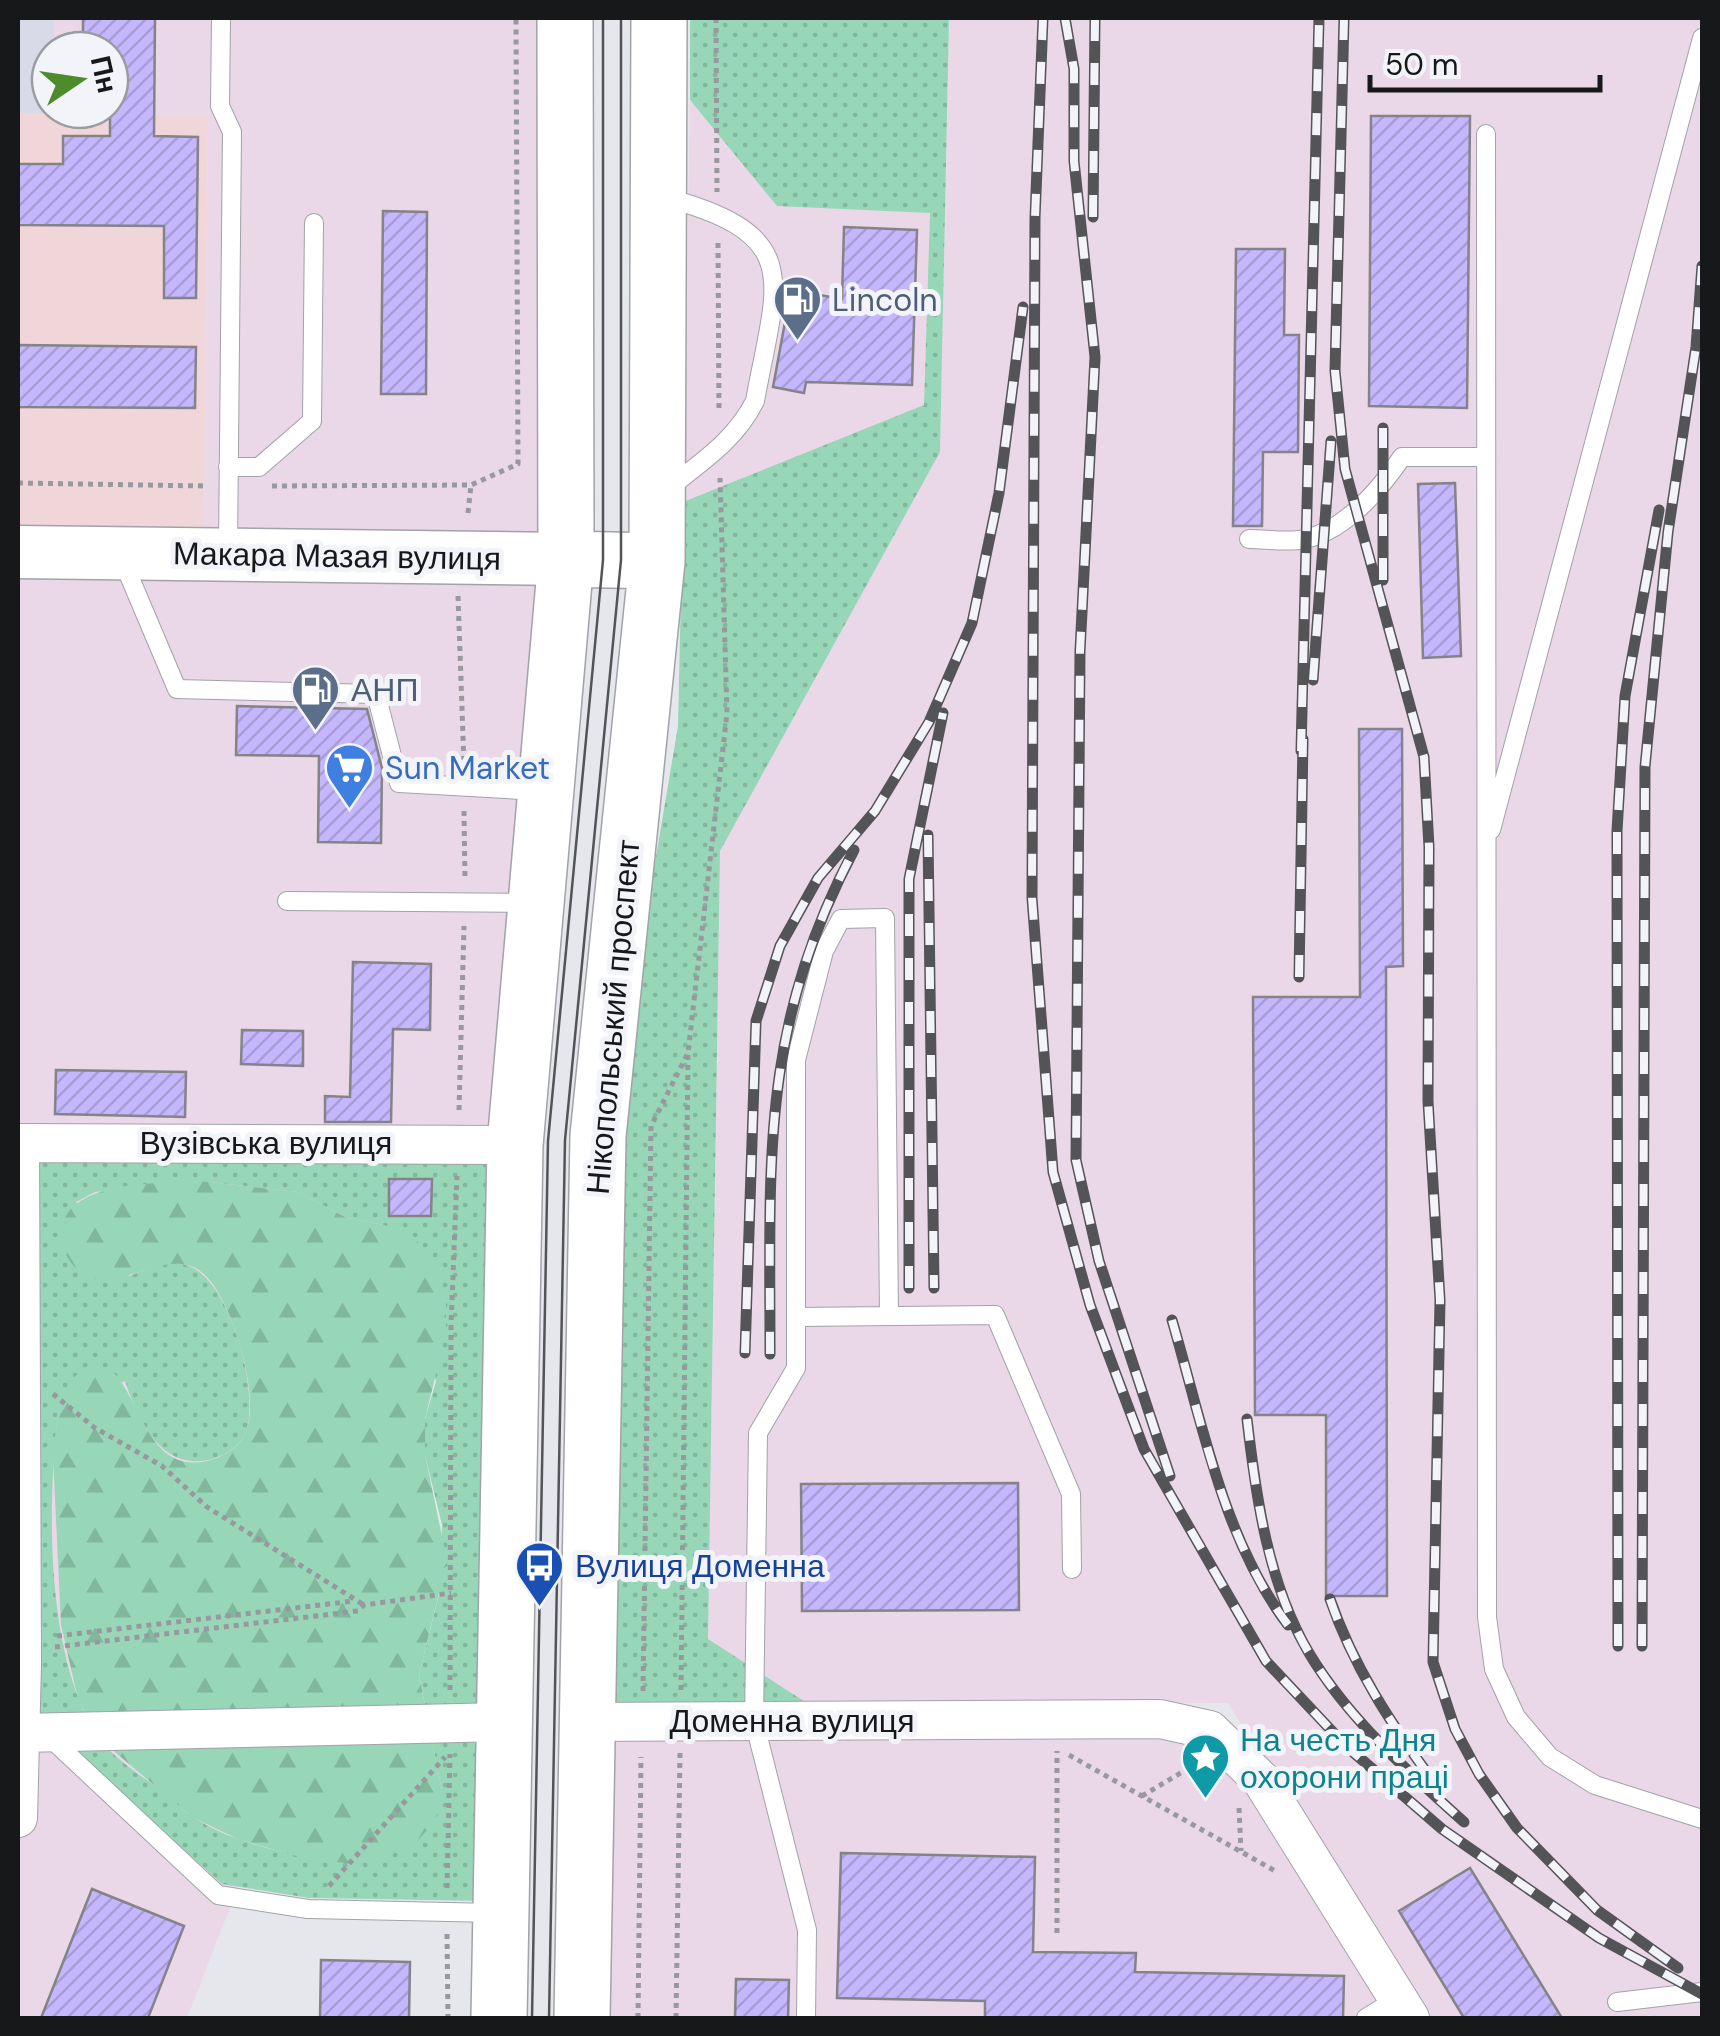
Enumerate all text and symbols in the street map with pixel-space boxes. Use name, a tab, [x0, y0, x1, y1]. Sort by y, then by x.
north arrow	[30, 30, 130, 130]
scale bar	[1370, 30, 1600, 92]
text: 50 m	[1385, 45, 1459, 84]
text: Пн	[82, 52, 126, 97]
fuel station icon: Lincoln	[771, 274, 823, 342]
place label: Lincoln	[832, 279, 938, 321]
street label: Макара Мазая вулиця	[173, 532, 501, 580]
fuel station icon: АНП	[290, 664, 342, 732]
place label: АНП	[351, 669, 418, 711]
supermarket icon: Sun Market	[324, 742, 376, 810]
place label: Sun Market	[385, 747, 550, 789]
street label: Нікопольський проспект	[577, 837, 649, 1196]
street label: Вузівська вулиця	[140, 1122, 392, 1164]
bus stop icon: Вулиця Доменна	[514, 1540, 566, 1608]
place label: Вулиця Доменна	[575, 1545, 825, 1587]
street label: Доменна вулиця	[669, 1700, 915, 1742]
place label: На честь Дня охорони праці	[1240, 1719, 1449, 1798]
place icon: На честь Дня охорони праці	[1179, 1732, 1231, 1800]

